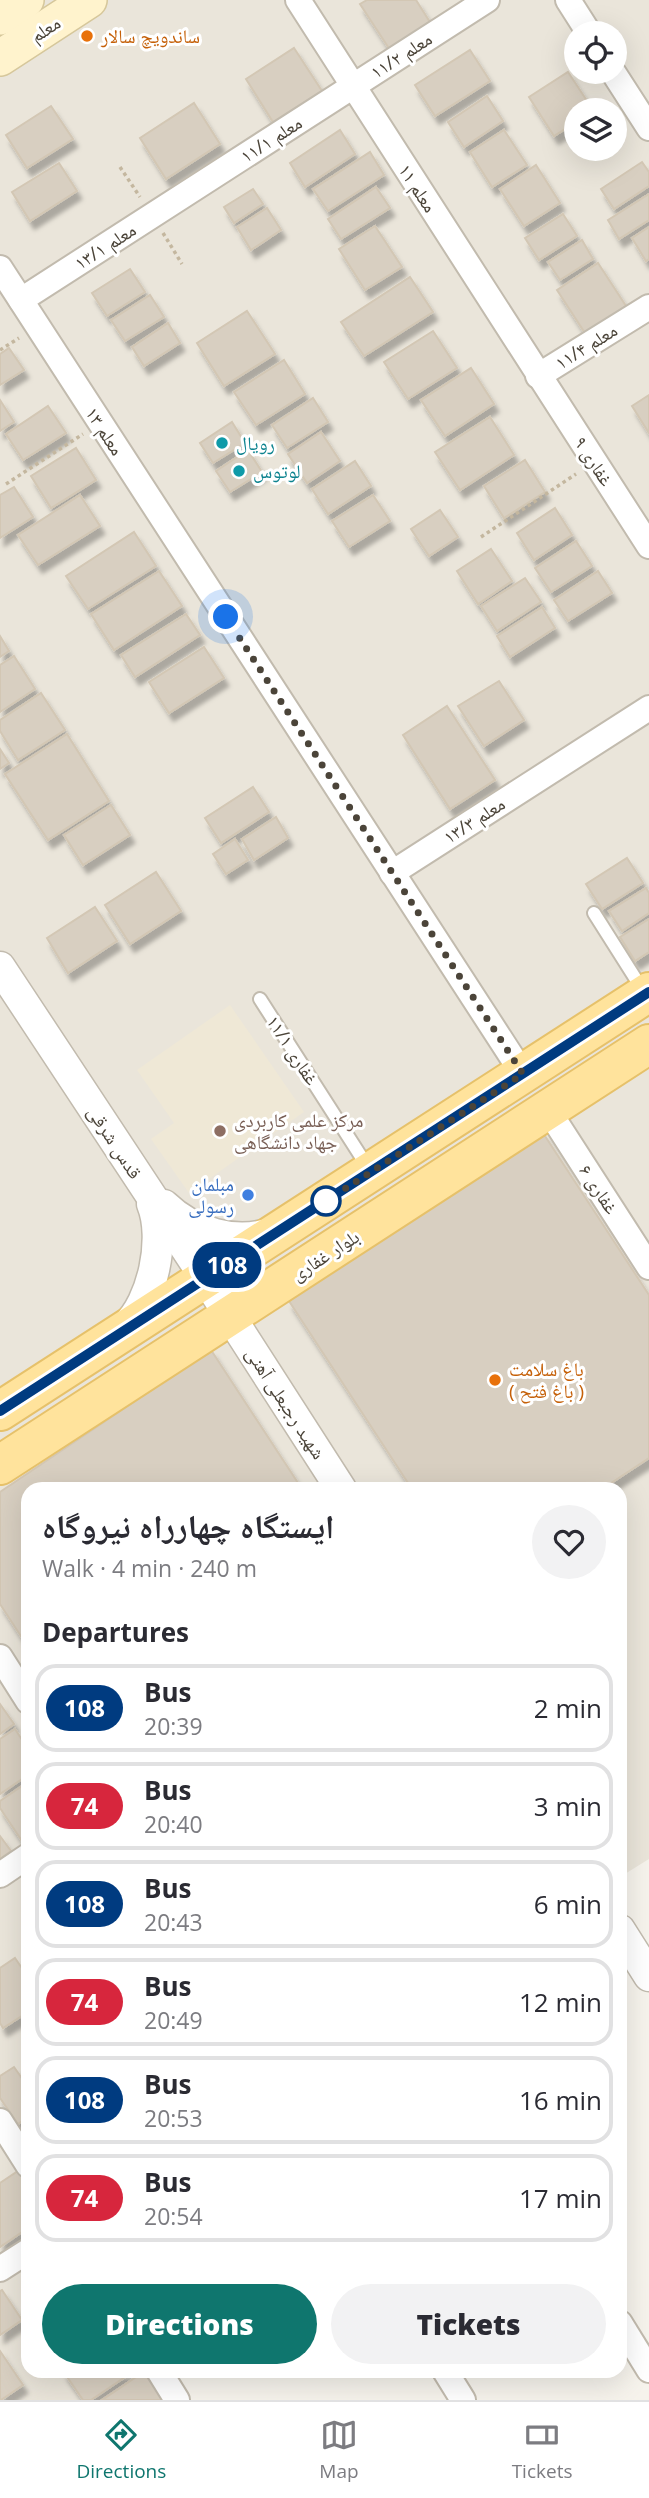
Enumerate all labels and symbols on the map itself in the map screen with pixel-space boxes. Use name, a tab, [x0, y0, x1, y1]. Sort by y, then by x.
street label: معلم	[25, 10, 65, 48]
place label: ساندویچ سالار	[100, 23, 200, 49]
street label: معلم ۱۱/۲	[365, 25, 437, 85]
marker: ساندویچ سالار	[79, 28, 95, 44]
street label: معلم ۱۱/۱	[235, 109, 307, 169]
street label: معلم ۱۱	[393, 159, 443, 217]
street label: معلم ۱۳/۱	[69, 216, 141, 276]
street label: معلم ۱۱/۴	[550, 317, 622, 375]
street label: معلم ۱۳	[80, 402, 130, 460]
place label: رویال	[236, 430, 275, 456]
street label: غفاری ۹	[568, 431, 620, 491]
marker: رویال	[214, 435, 230, 451]
place label: لوتوس	[253, 458, 301, 484]
marker: لوتوس	[231, 463, 247, 479]
your location	[208, 599, 243, 634]
street label: معلم ۱۳/۳	[438, 790, 510, 850]
street label: غفاری ۱۱/۱	[261, 1010, 325, 1090]
street label: قدس شرقی	[82, 1100, 148, 1184]
place label: مرکز علمی کاربردی جهاد دانشگاهی	[234, 1107, 363, 1155]
marker: مرکز علمی کاربردی جهاد دانشگاهی	[212, 1123, 228, 1139]
street label: غفاری ۶	[573, 1159, 625, 1219]
place label: مبلمان رسولی	[188, 1171, 234, 1219]
unlabelled marker	[311, 1186, 341, 1216]
marker: مبلمان رسولی	[240, 1187, 256, 1203]
street label: بلوار غفاری	[286, 1223, 364, 1287]
line badge: 108	[187, 1242, 267, 1288]
street label: شهید رجبعلی آهنی	[240, 1342, 332, 1464]
place label: باغ سلامت ( باغ فتح )	[509, 1356, 584, 1404]
marker: باغ سلامت ( باغ فتح )	[487, 1372, 503, 1388]

